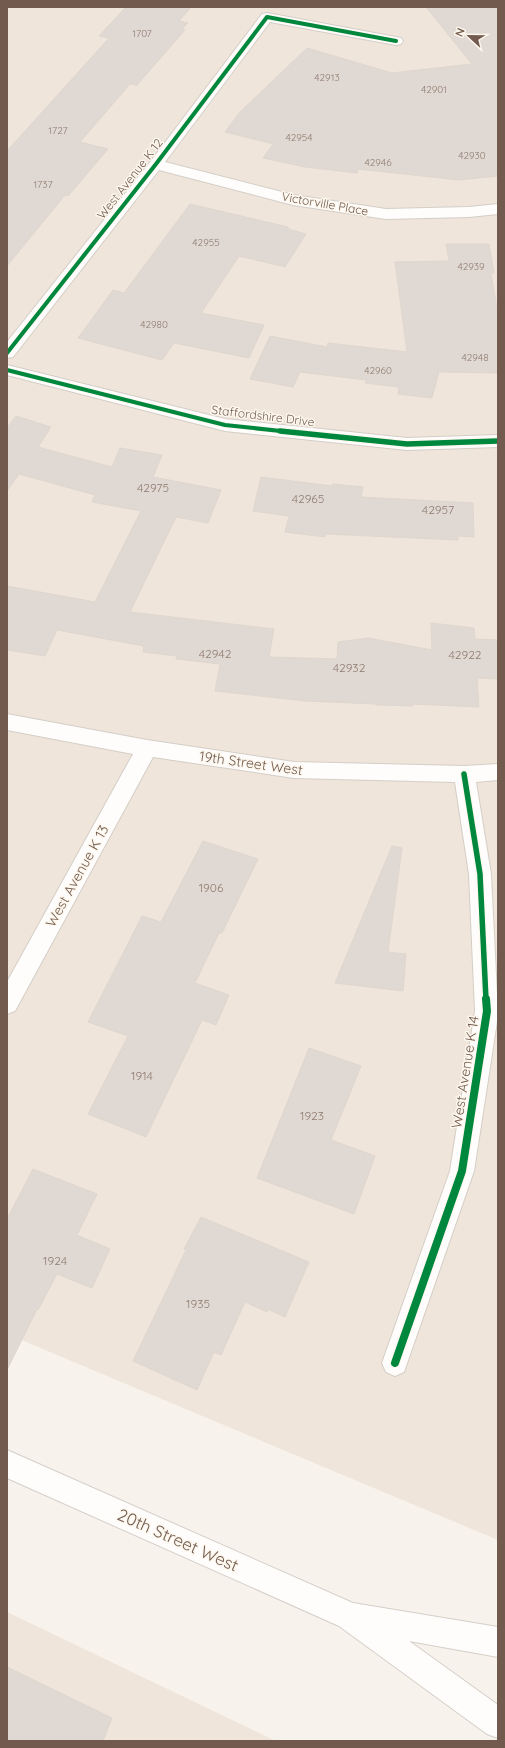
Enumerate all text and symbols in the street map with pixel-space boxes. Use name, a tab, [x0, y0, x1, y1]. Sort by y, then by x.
north arrow	[449, 16, 489, 56]
text: N	[452, 26, 468, 39]
house number: 1707	[132, 27, 152, 40]
house number: 42913	[314, 71, 340, 84]
house number: 42901	[421, 83, 447, 96]
house number: 1727	[48, 124, 68, 137]
house number: 42954	[285, 131, 313, 144]
street label: West Avenue K 12	[94, 135, 166, 222]
house number: 42930	[458, 149, 486, 162]
house number: 42946	[364, 156, 392, 169]
house number: 1737	[33, 178, 53, 191]
street label: Victorville Place	[281, 188, 370, 219]
house number: 42955	[192, 236, 220, 249]
house number: 42939	[457, 260, 485, 273]
house number: 42980	[140, 318, 168, 331]
house number: 42948	[461, 351, 489, 364]
house number: 42960	[364, 364, 392, 377]
street label: Staffordshire Drive	[211, 402, 316, 429]
house number: 42975	[137, 480, 169, 495]
house number: 42965	[292, 491, 324, 506]
house number: 42957	[422, 502, 454, 517]
house number: 42942	[199, 646, 232, 661]
house number: 42922	[449, 647, 482, 662]
house number: 42932	[333, 660, 366, 675]
street label: 19th Street West	[198, 747, 304, 779]
street label: West Avenue K 13	[42, 822, 112, 930]
house number: 1906	[199, 880, 224, 895]
street label: West Avenue K 14	[447, 1014, 483, 1130]
house number: 1914	[131, 1068, 153, 1083]
house number: 1923	[300, 1108, 324, 1123]
house number: 1924	[43, 1253, 67, 1268]
house number: 1935	[186, 1296, 210, 1311]
street label: 20th Street West	[114, 1503, 242, 1576]

